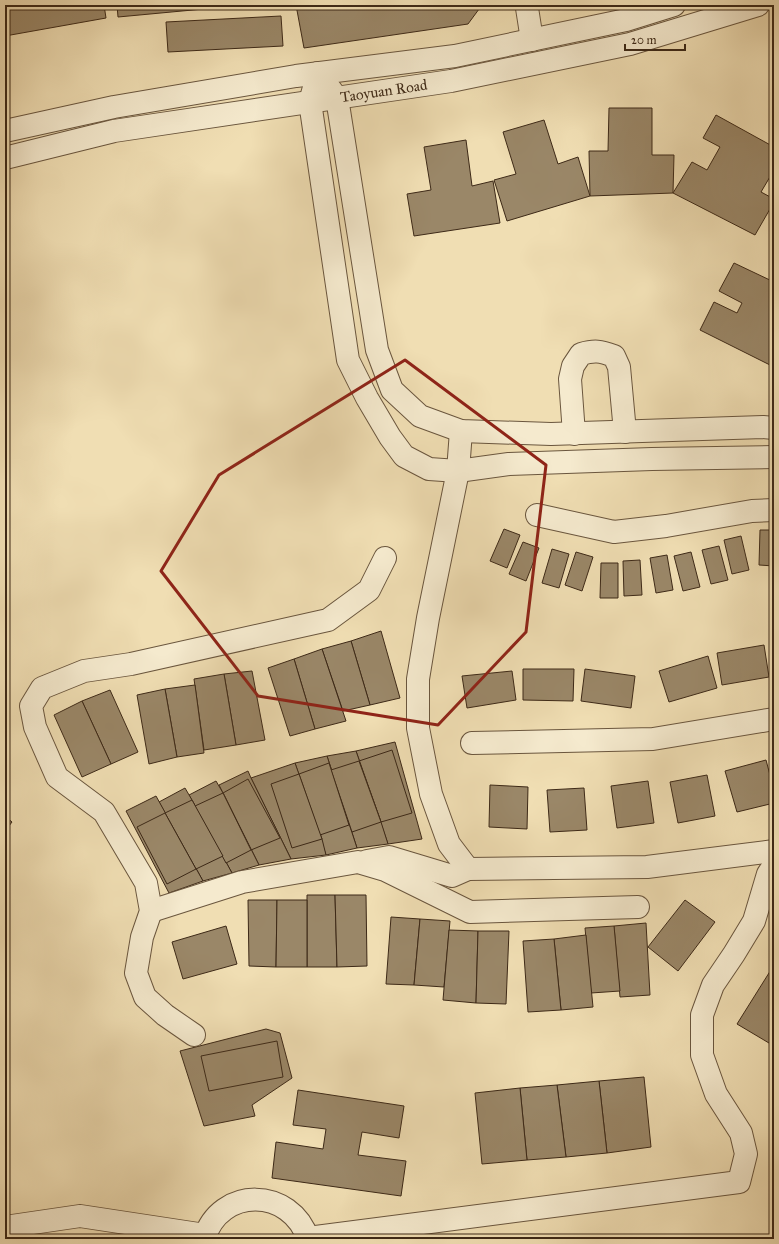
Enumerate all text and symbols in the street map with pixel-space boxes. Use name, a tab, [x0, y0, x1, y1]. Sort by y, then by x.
scale bar	[625, 26, 685, 52]
text: 20 m	[631, 33, 657, 47]
street label: Taoyuan Road	[339, 76, 429, 106]

